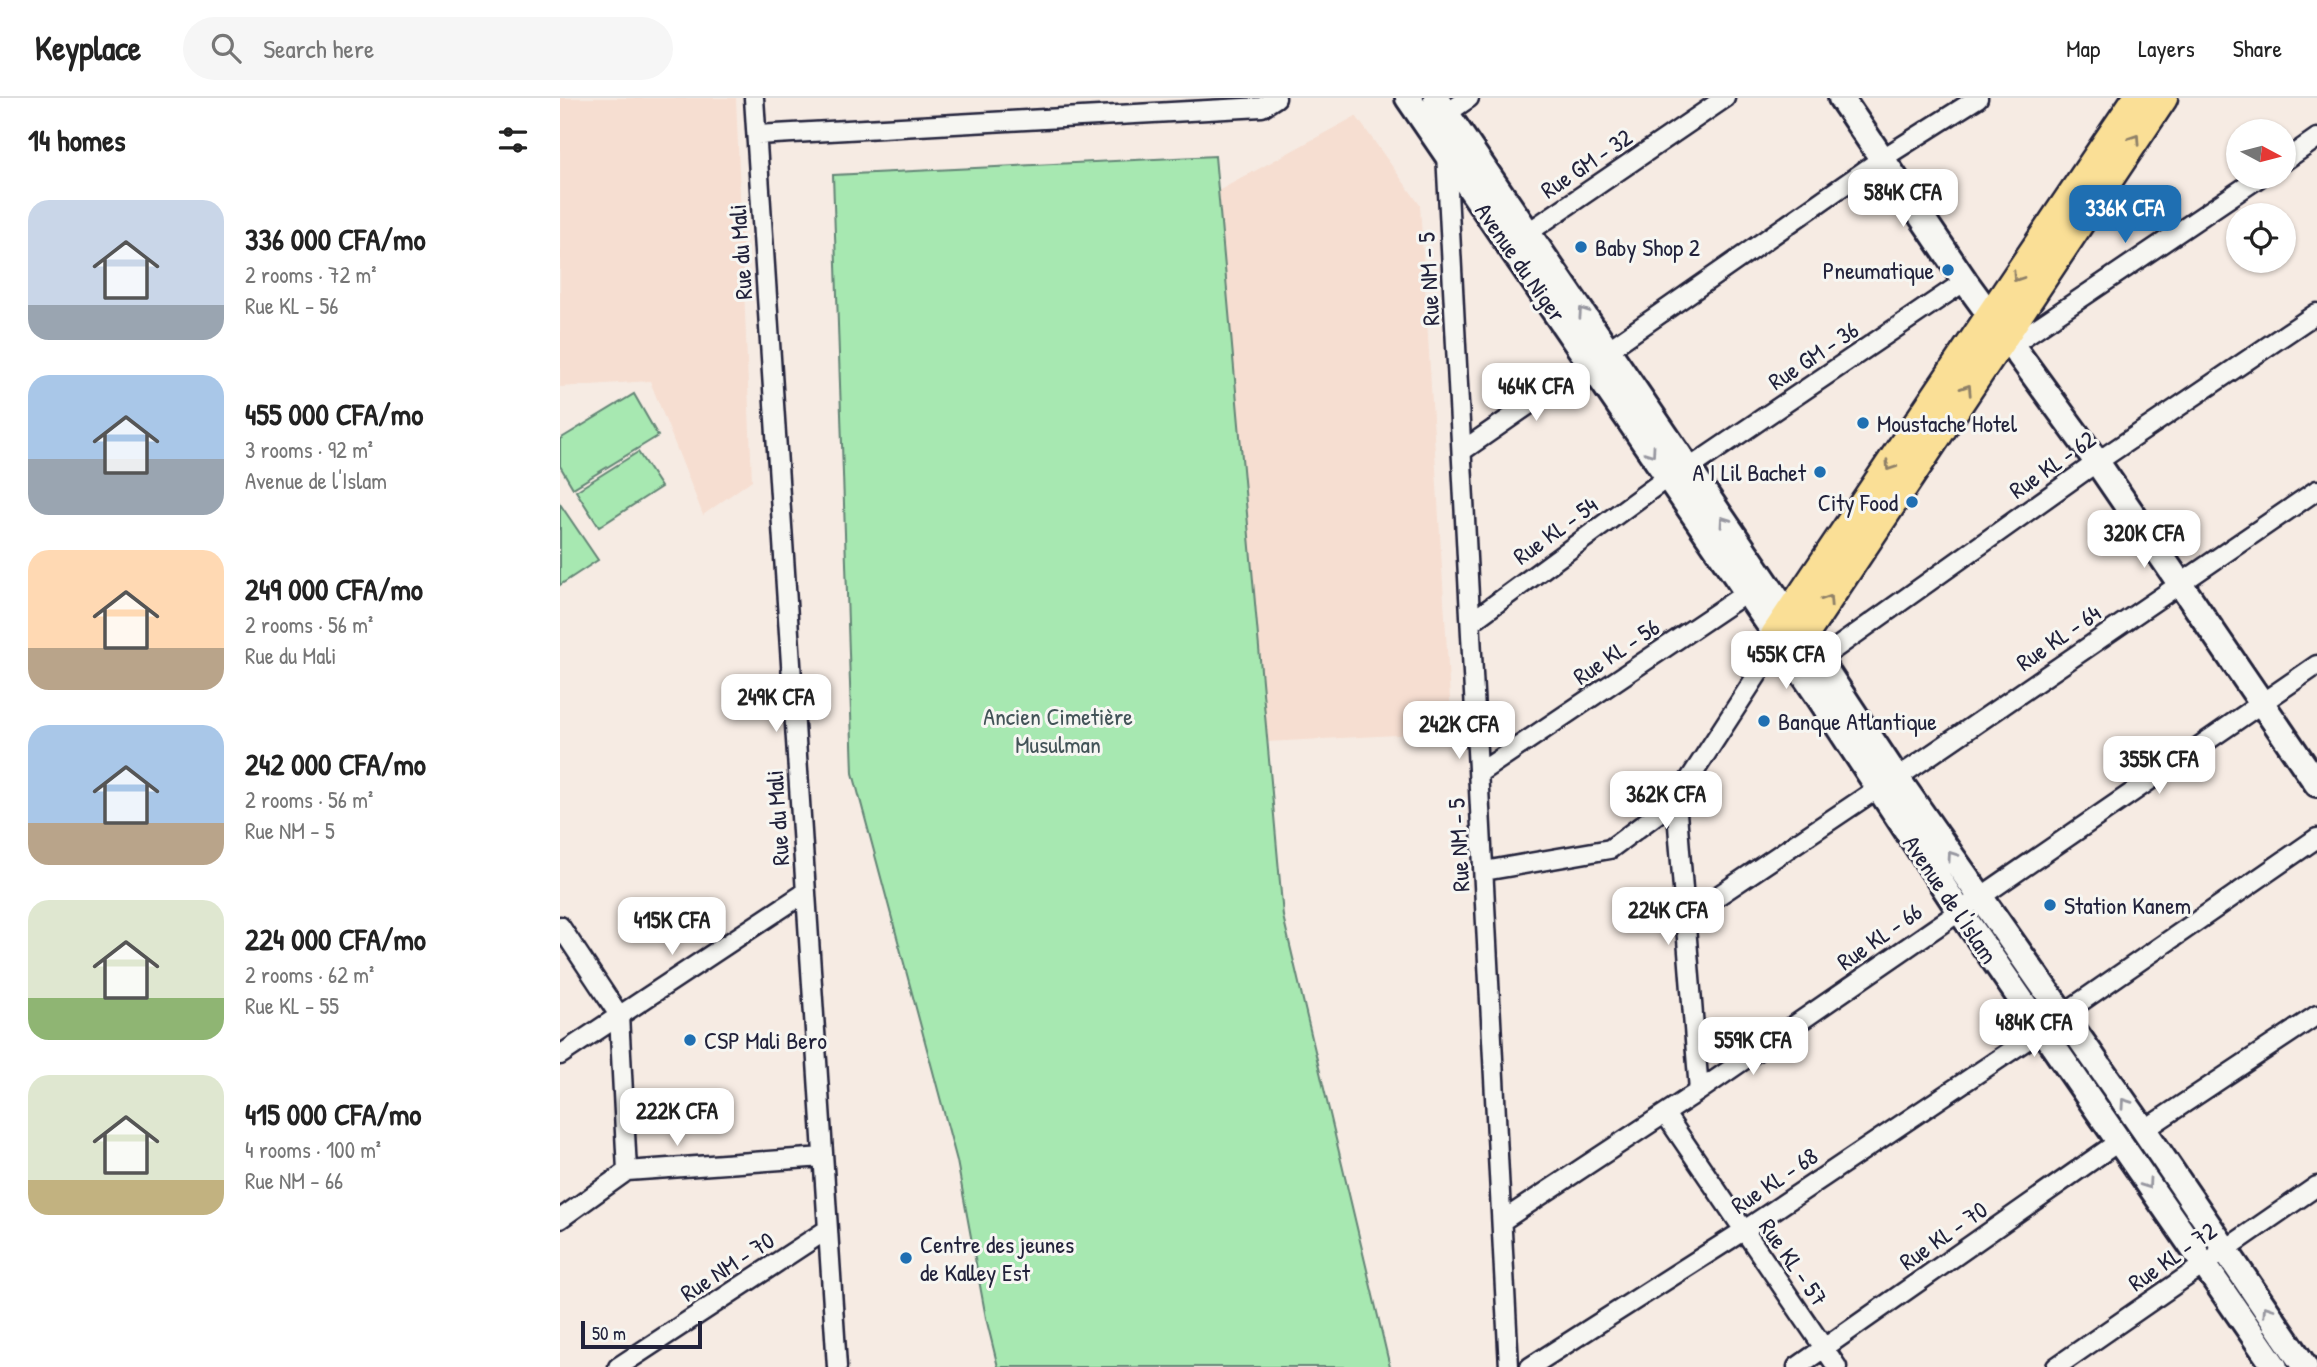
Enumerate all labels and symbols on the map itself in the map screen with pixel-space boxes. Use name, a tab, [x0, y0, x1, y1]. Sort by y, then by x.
north arrow	[2226, 119, 2296, 189]
street label: Rue GM - 32	[1534, 121, 1638, 205]
one-way arrow	[2127, 134, 2139, 147]
pin: 584K CFA	[1831, 170, 1975, 229]
pin: 336K CFA	[2053, 186, 2197, 245]
street label: Avenue du Niger	[1468, 196, 1574, 328]
street label: Rue du Mali	[721, 203, 759, 301]
street label: Rue NM - 5	[1410, 231, 1446, 327]
place label: Baby Shop 2	[1595, 231, 1700, 263]
marker: Baby Shop 2	[1573, 239, 1589, 255]
place label: Pneumatique	[1823, 254, 1934, 286]
marker: Pneumatique	[1940, 262, 1956, 278]
one-way arrow	[2013, 269, 2025, 282]
one-way arrow	[1578, 307, 1591, 320]
street label: Rue GM - 36	[1762, 313, 1864, 397]
pin: 464K CFA	[1464, 364, 1608, 423]
one-way arrow	[1959, 384, 1971, 397]
place label: Moustache Hotel	[1877, 407, 2018, 439]
marker: Moustache Hotel	[1855, 415, 1871, 431]
street label: Rue KL - 62	[2002, 423, 2102, 505]
one-way arrow	[1643, 444, 1655, 457]
place label: A I Lil Bachet	[1693, 456, 1807, 488]
one-way arrow	[1886, 458, 1898, 471]
marker: A I Lil Bachet	[1812, 464, 1828, 480]
place label: City Food	[1818, 486, 1898, 518]
street label: Rue KL - 54	[1506, 489, 1604, 571]
marker: City Food	[1904, 494, 1920, 510]
pin: 320K CFA	[2072, 510, 2216, 570]
one-way arrow	[1720, 516, 1732, 529]
one-way arrow	[1820, 594, 1833, 607]
street label: Rue KL - 64	[2009, 596, 2107, 678]
street label: Rue KL - 56	[1567, 610, 1665, 692]
pin: 455K CFA	[1714, 632, 1858, 691]
pin: 249K CFA	[704, 674, 848, 734]
park label: Ancien Cimetière Musulman	[983, 700, 1133, 760]
pin: 242K CFA	[1387, 702, 1531, 761]
place label: Banque Atlantique	[1778, 705, 1937, 737]
marker: Banque Atlantique	[1756, 713, 1772, 729]
pin: 355K CFA	[2087, 736, 2231, 796]
street label: Rue du Mali	[758, 769, 796, 867]
pin: 362K CFA	[1594, 772, 1738, 831]
street label: Rue NM - 5	[1440, 797, 1476, 893]
street label: Avenue de l'Islam	[1896, 829, 2006, 969]
one-way arrow	[1948, 851, 1960, 864]
pin: 224K CFA	[1596, 888, 1740, 947]
place label: Station Kanem	[2064, 889, 2191, 921]
street label: Rue KL - 66	[1830, 895, 1928, 977]
marker: Station Kanem	[2042, 897, 2058, 913]
pin: 415K CFA	[600, 898, 744, 957]
pin: 484K CFA	[1962, 1000, 2106, 1059]
pin: 559K CFA	[1681, 1018, 1825, 1077]
place label: CSP Mali Bero	[704, 1024, 827, 1056]
marker: CSP Mali Bero	[682, 1032, 698, 1048]
pin: 222K CFA	[605, 1088, 749, 1148]
one-way arrow	[2120, 1097, 2133, 1110]
street label: Rue KL - 68	[1725, 1139, 1823, 1221]
one-way arrow	[2139, 1176, 2151, 1189]
street label: Rue KL - 70	[1893, 1193, 1993, 1277]
street label: Rue KL - 57	[1752, 1212, 1836, 1312]
street label: Rue KL - 72	[2121, 1214, 2223, 1298]
street label: Rue NM - 70	[674, 1224, 780, 1308]
place label: Centre des jeunes de Kalley Est	[920, 1228, 1074, 1288]
marker: Centre des jeunes de Kalley Est	[898, 1250, 914, 1266]
one-way arrow	[2262, 1305, 2275, 1318]
scale bar	[581, 1318, 702, 1350]

